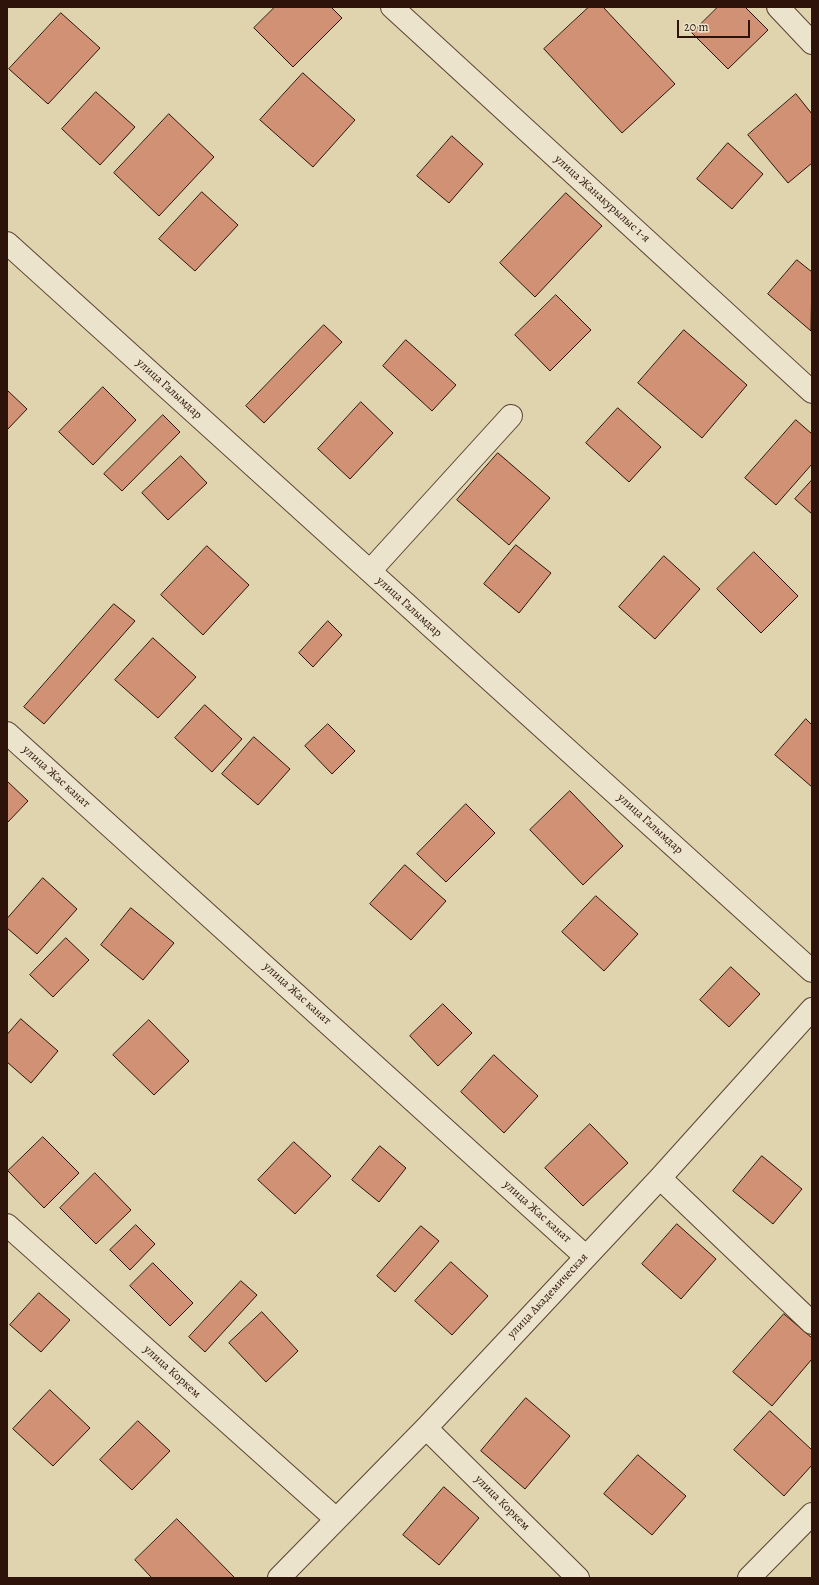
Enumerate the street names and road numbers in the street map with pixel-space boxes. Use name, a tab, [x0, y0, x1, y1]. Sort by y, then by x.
street label: улица Жанакурылыс 1-я	[551, 152, 653, 246]
street label: улица Галымдар	[133, 356, 205, 422]
street label: улица Галымдар	[373, 574, 445, 640]
street label: улица Жас канат	[19, 743, 93, 811]
street label: улица Галымдар	[614, 791, 686, 857]
street label: улица Жас канат	[260, 960, 334, 1028]
street label: улица Жас канат	[500, 1178, 574, 1246]
street label: улица Академическая	[505, 1250, 591, 1342]
street label: улица Коркем	[140, 1342, 204, 1402]
street label: улица Коркем	[471, 1472, 533, 1534]

